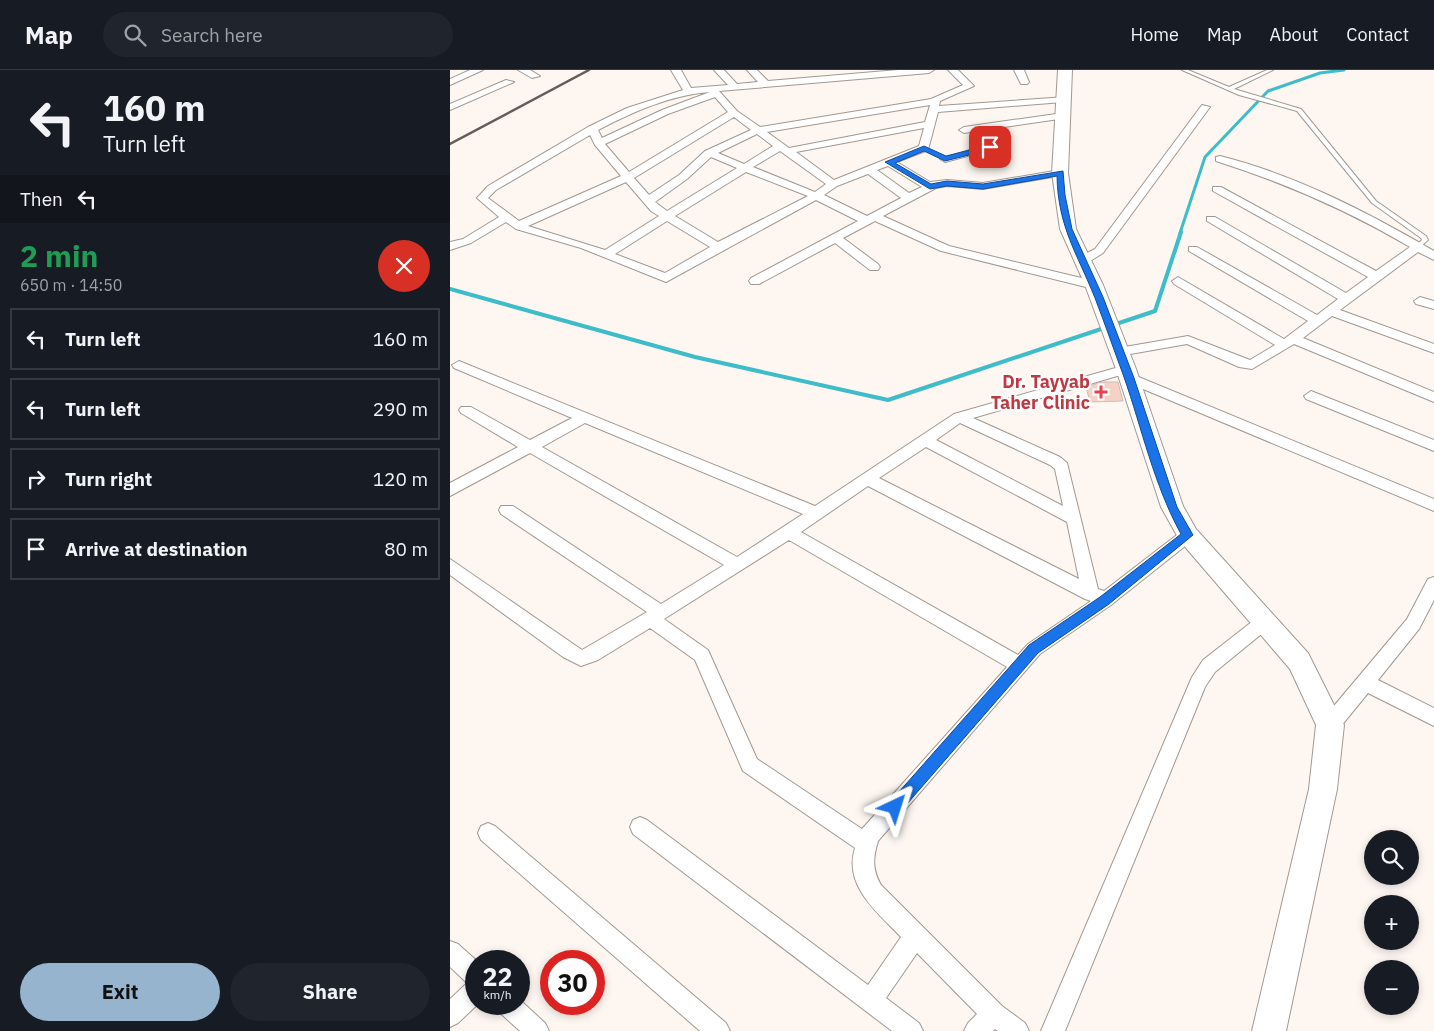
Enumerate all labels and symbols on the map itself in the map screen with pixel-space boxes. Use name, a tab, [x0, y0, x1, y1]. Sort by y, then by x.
pin	[969, 126, 1011, 168]
place label: Dr. Tayyab Taher Clinic	[991, 370, 1090, 414]
marker: Dr. Tayyab Taher Clinic	[1094, 385, 1108, 399]
position arrow	[868, 780, 920, 832]
speed limit sign: 30	[540, 950, 605, 1015]

